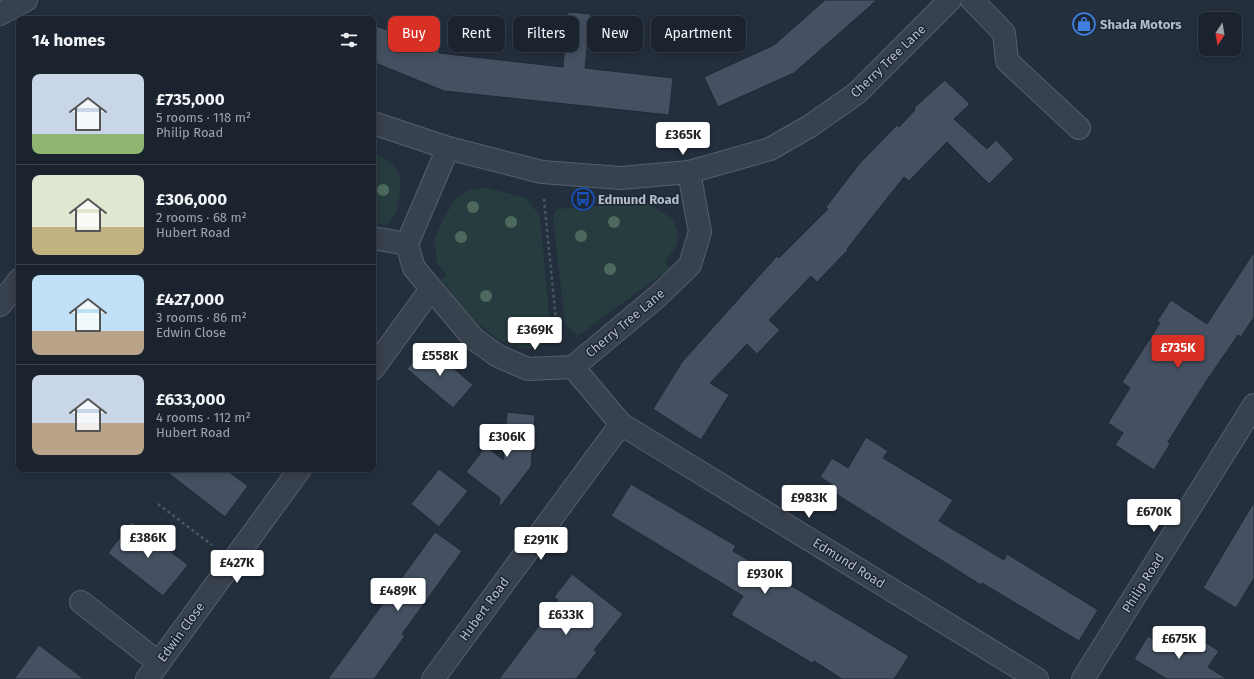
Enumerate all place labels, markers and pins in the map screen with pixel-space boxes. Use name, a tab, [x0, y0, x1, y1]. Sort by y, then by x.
shop icon: Shada Motors	[1071, 11, 1097, 37]
place label: Shada Motors	[1100, 17, 1182, 32]
pin: £365K	[655, 122, 711, 156]
bus stop icon: Edmund Road	[570, 186, 596, 212]
place label: Edmund Road	[598, 192, 679, 207]
pin: £369K	[507, 317, 563, 351]
pin: £735K	[1150, 335, 1206, 369]
pin: £558K	[412, 343, 468, 377]
pin: £306K	[479, 424, 535, 458]
pin: £983K	[781, 485, 837, 519]
pin: £670K	[1126, 499, 1182, 533]
pin: £386K	[120, 525, 176, 559]
pin: £291K	[513, 527, 569, 561]
pin: £427K	[209, 550, 265, 584]
pin: £930K	[737, 561, 793, 595]
pin: £489K	[370, 578, 426, 612]
pin: £633K	[538, 602, 594, 636]
pin: £675K	[1151, 626, 1207, 660]

